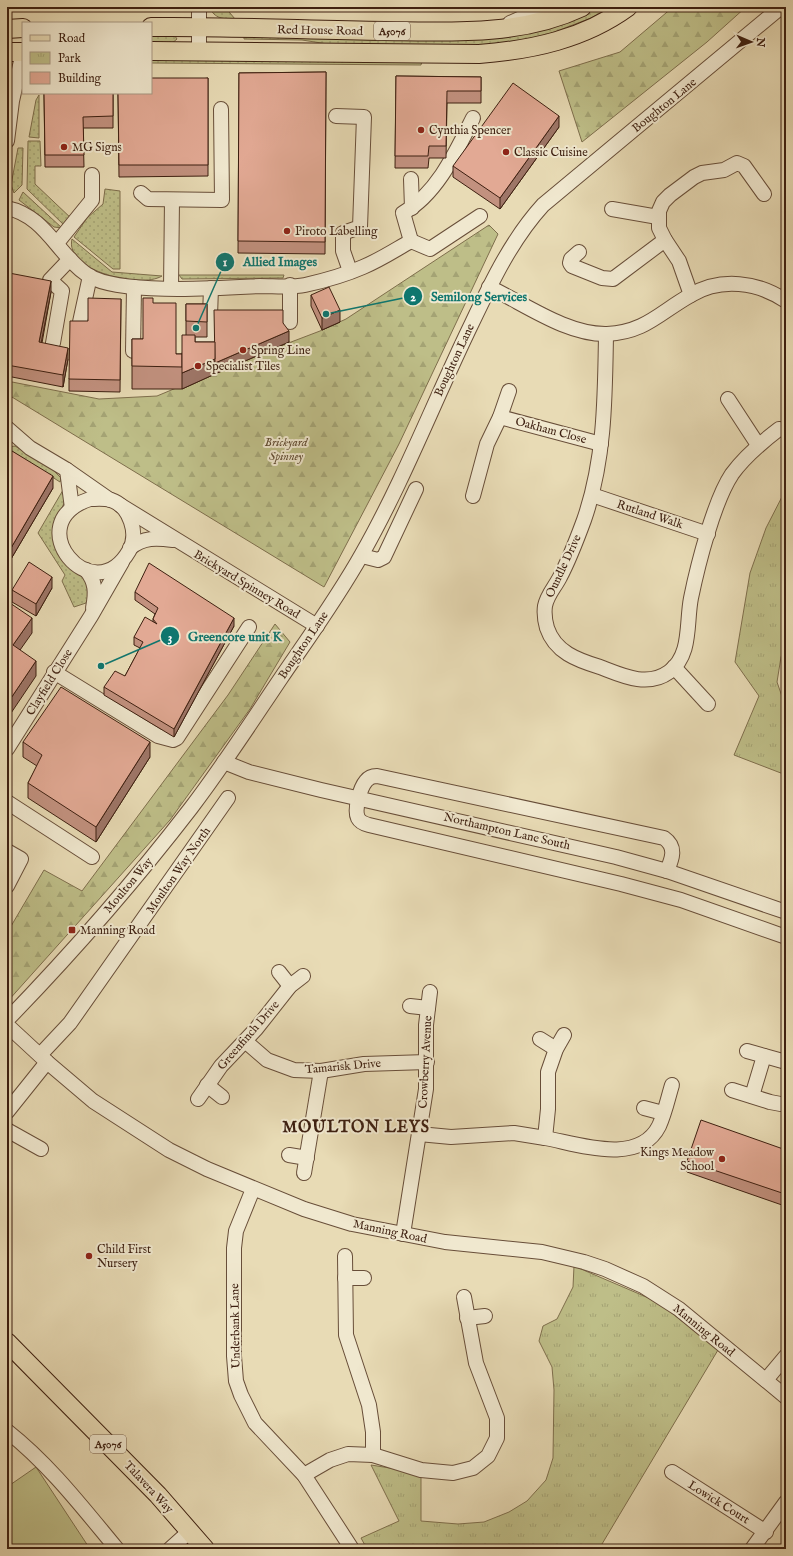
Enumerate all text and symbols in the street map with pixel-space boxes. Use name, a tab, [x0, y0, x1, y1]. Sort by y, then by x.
legend	[22, 22, 152, 94]
street label: Red House Road	[277, 22, 364, 39]
road number: A5076	[374, 22, 410, 40]
north arrow	[731, 22, 771, 62]
text: Road	[58, 31, 86, 46]
text: N	[753, 36, 767, 48]
text: Park	[58, 51, 81, 66]
text: Building	[58, 71, 102, 86]
street label: Boughton Lane	[629, 75, 700, 136]
place label: Cynthia Spencer	[429, 123, 512, 139]
marker: Cynthia Spencer	[416, 125, 426, 135]
place label: MG Signs	[72, 140, 122, 155]
marker: MG Signs	[59, 142, 69, 152]
place label: Classic Cuisine	[514, 145, 588, 160]
marker: Classic Cuisine	[501, 147, 511, 157]
place label: Piroto Labelling	[295, 224, 378, 239]
marker: Piroto Labelling	[282, 226, 292, 236]
callout: Allied Images	[215, 249, 325, 274]
text: Allied Images	[242, 254, 317, 271]
text: 1	[223, 255, 228, 270]
callout: Semilong Services	[403, 284, 535, 309]
text: Semilong Services	[431, 289, 527, 306]
text: 2	[410, 290, 416, 305]
street label: Boughton Lane	[431, 321, 478, 399]
place label: Spring Line	[251, 343, 311, 359]
marker: Spring Line	[238, 345, 248, 355]
place label: Specialist Tiles	[206, 359, 280, 375]
marker: Specialist Tiles	[193, 361, 203, 371]
street label: Oakham Close	[514, 414, 589, 447]
park label: Brickyard Spinney	[265, 435, 309, 464]
street label: Rutland Walk	[615, 497, 685, 532]
street label: Oundle Drive	[542, 532, 585, 600]
street label: Brickyard Spinney Road	[190, 547, 303, 623]
street label: Boughton Lane	[275, 608, 332, 682]
callout: Greencore unit K	[160, 624, 290, 649]
text: Greencore unit K	[188, 629, 283, 646]
text: 3	[168, 630, 172, 645]
street label: Clayfield Close	[23, 646, 76, 718]
street label: Northampton Lane South	[442, 810, 572, 854]
street label: Moulton Way North	[143, 824, 214, 916]
street label: Moulton Way	[101, 854, 156, 916]
place label: Manning Road	[80, 923, 156, 938]
marker: Manning Road	[67, 925, 77, 935]
street label: Greenfinch Drive	[214, 997, 283, 1073]
street label: Crowberry Avenue	[416, 1015, 435, 1109]
street label: Tamarisk Drive	[304, 1056, 382, 1077]
district label: MOULTON LEYS	[282, 1118, 430, 1138]
place label: Kings Meadow School	[640, 1145, 715, 1174]
marker: Kings Meadow School	[717, 1154, 727, 1164]
street label: Manning Road	[352, 1216, 429, 1247]
place label: Child First Nursery	[97, 1242, 151, 1271]
marker: Child First Nursery	[84, 1251, 94, 1261]
street label: Underbank Lane	[227, 1283, 244, 1369]
street label: Manning Road	[670, 1301, 738, 1360]
road number: A5076	[90, 1435, 126, 1453]
street label: Talavera Way	[121, 1458, 177, 1517]
street label: Lowick Court	[685, 1478, 752, 1527]

